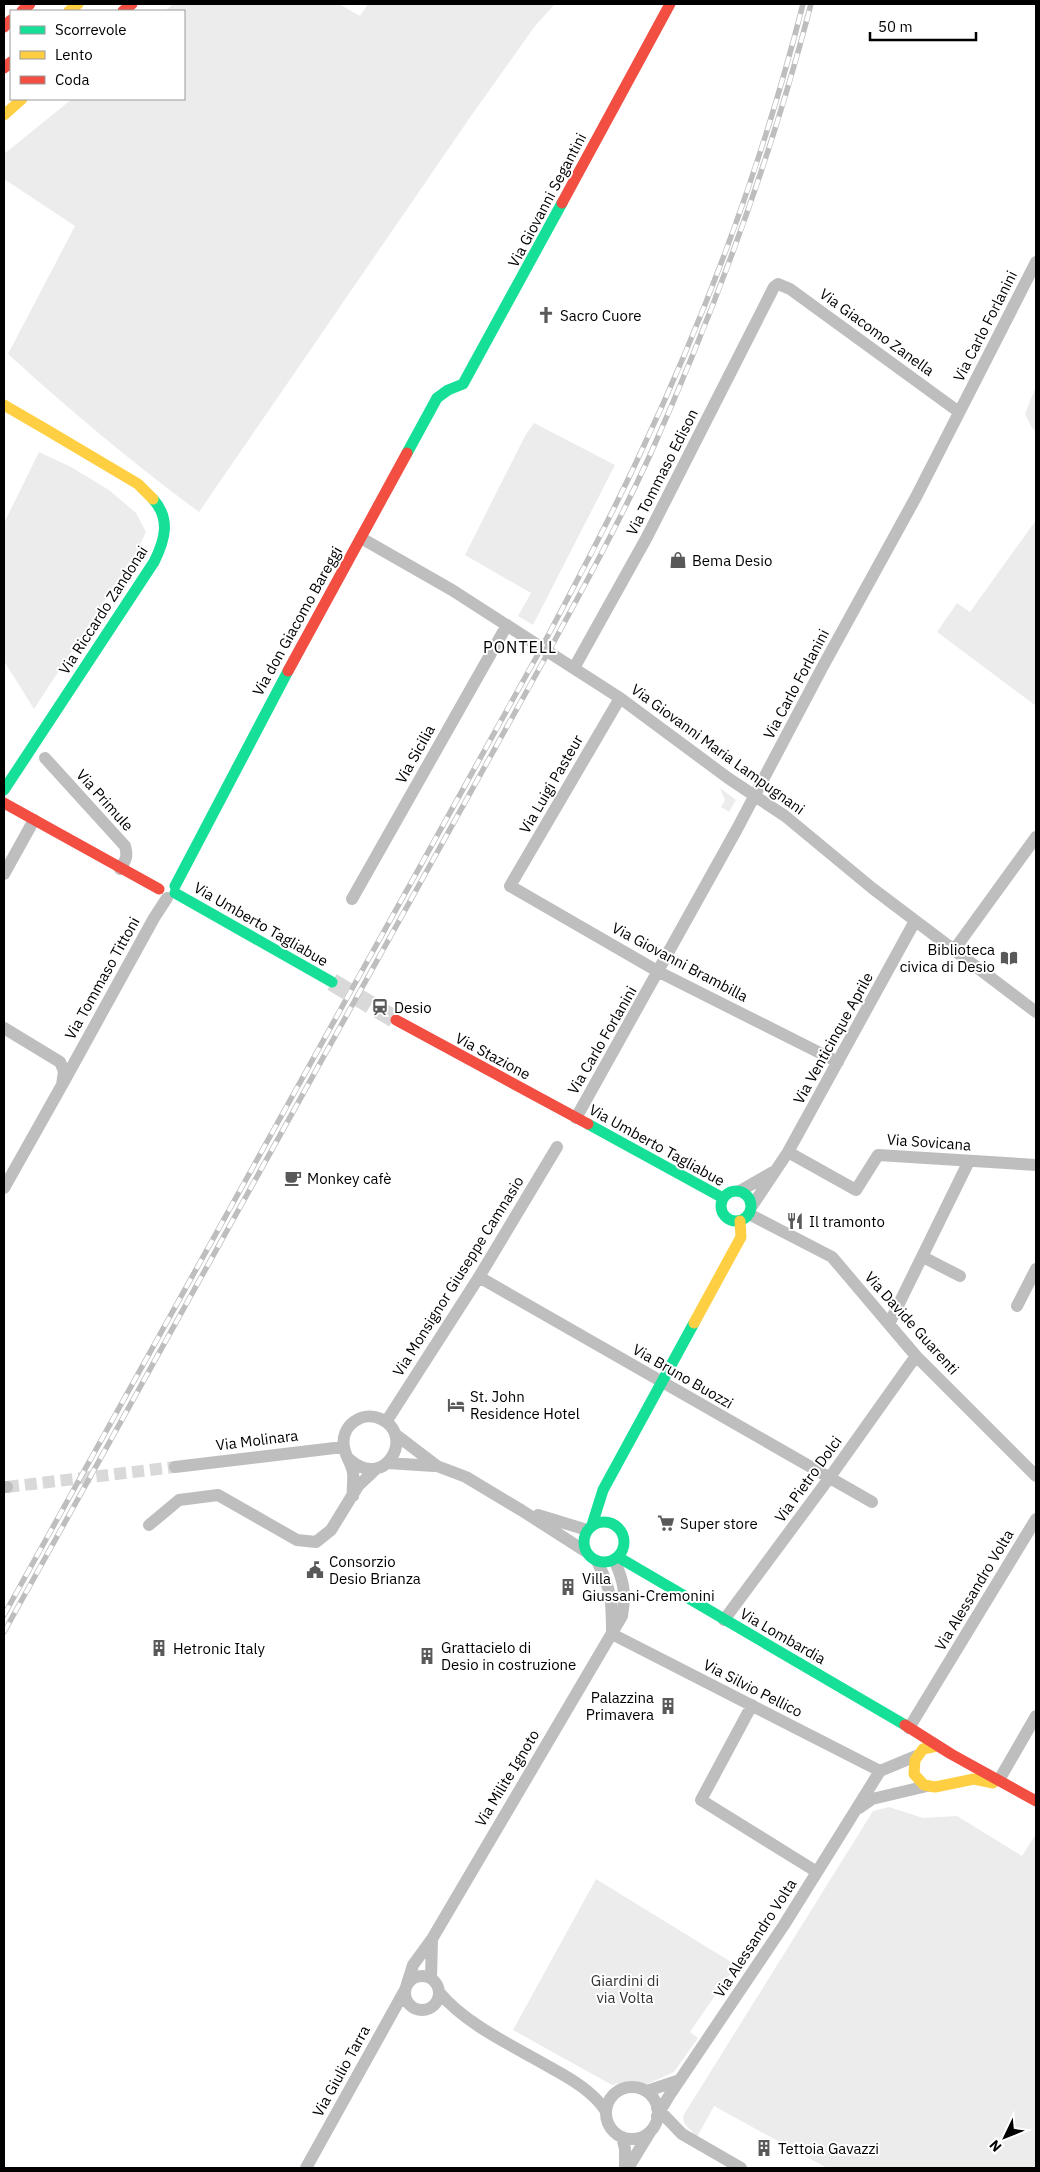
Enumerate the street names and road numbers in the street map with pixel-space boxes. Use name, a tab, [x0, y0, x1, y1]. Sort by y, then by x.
street label: Via Giovanni Segantini	[504, 130, 590, 270]
street label: Via Carlo Forlanini	[949, 267, 1021, 385]
street label: Via Giacomo Zanella	[816, 284, 938, 380]
street label: Via Tommaso Edison	[622, 406, 702, 538]
street label: Via Riccardo Zandonai	[54, 542, 152, 678]
street label: Via don Giacomo Bareggi	[248, 543, 346, 699]
street label: Via Carlo Forlanini	[759, 626, 833, 742]
street label: Via Giovanni Maria Lampugnani	[627, 680, 809, 818]
street label: Via Sicilia	[391, 721, 439, 787]
street label: Via Luigi Pasteur	[515, 731, 587, 837]
street label: Via Primule	[72, 765, 138, 835]
street label: Via Umberto Tagliabue	[190, 878, 332, 970]
street label: Via Tommaso Tittoni	[60, 913, 144, 1043]
street label: Via Giovanni Brambilla	[609, 918, 751, 1006]
street label: Via Venticinque Aprile	[789, 969, 877, 1107]
street label: Via Carlo Forlanini	[563, 982, 641, 1098]
street label: Via Stazione	[452, 1028, 534, 1084]
street label: Via Umberto Tagliabue	[586, 1100, 728, 1190]
street label: Via Sovicana	[886, 1130, 972, 1154]
street label: Via Monsignor Giuseppe Camnasio	[388, 1172, 528, 1380]
street label: Via Davide Guarenti	[861, 1268, 963, 1378]
street label: Via Bruno Buozzi	[629, 1340, 737, 1412]
street label: Via Molinara	[215, 1426, 299, 1454]
street label: Via Pietro Dolci	[770, 1432, 846, 1526]
street label: Via Alessandro Volta	[930, 1526, 1018, 1654]
street label: Via Lombardia	[737, 1604, 829, 1668]
street label: Via Silvio Pellico	[700, 1655, 806, 1721]
street label: Via Milite Ignoto	[471, 1726, 543, 1830]
street label: Via Alessandro Volta	[709, 1875, 801, 2001]
street label: Via Giulio Tarra	[308, 2022, 374, 2120]

